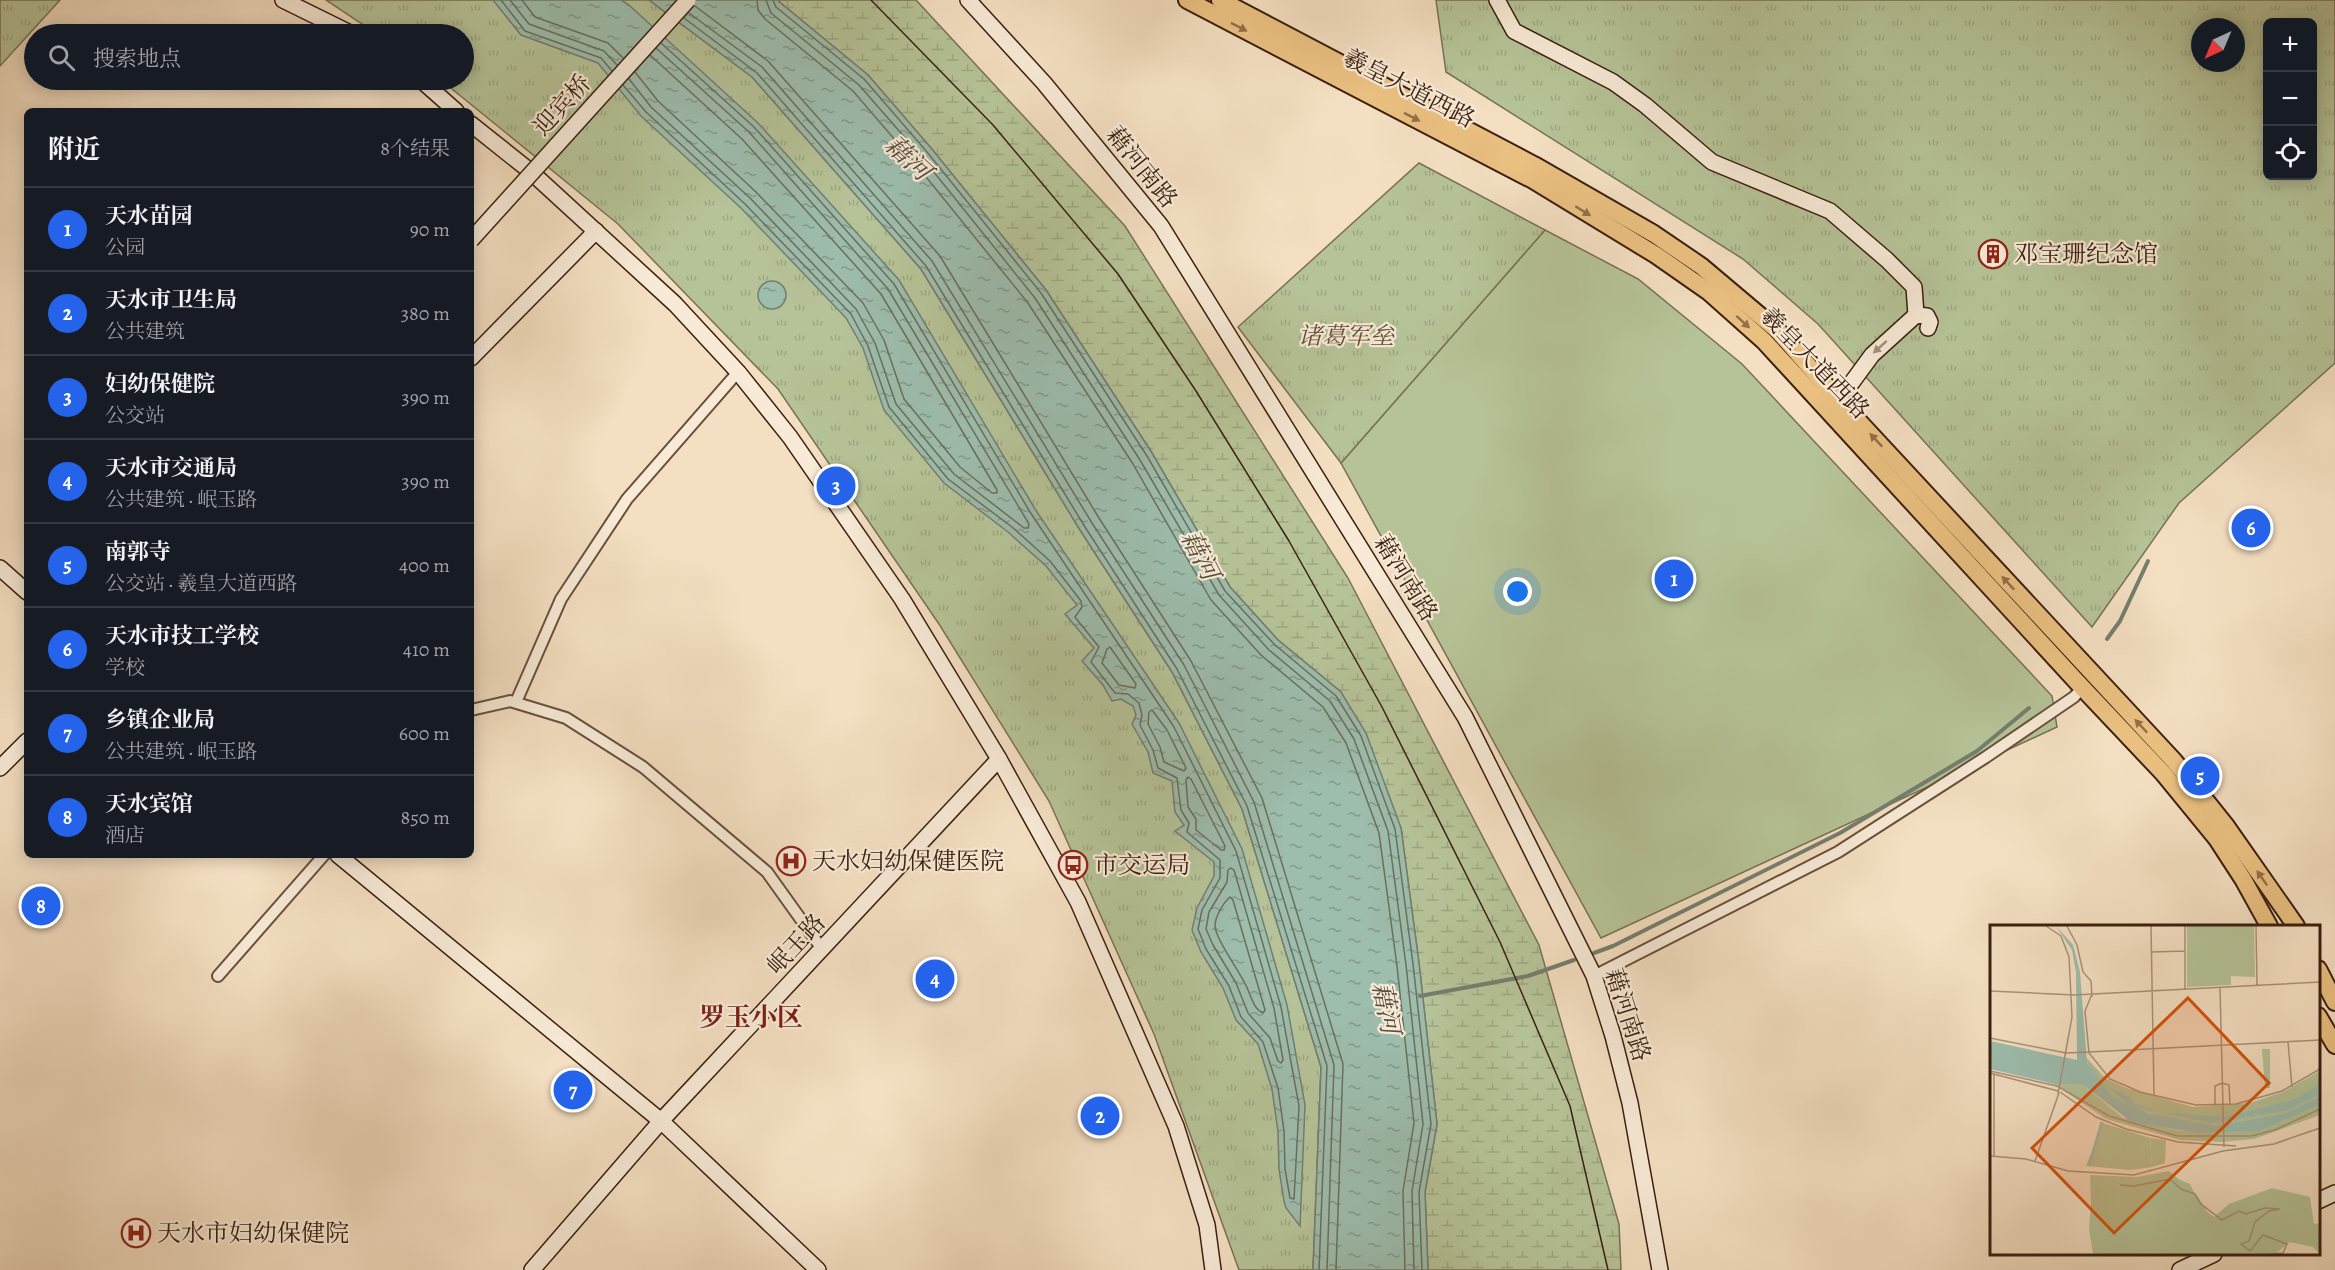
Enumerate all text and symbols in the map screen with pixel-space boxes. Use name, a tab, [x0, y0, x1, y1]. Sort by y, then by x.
north arrow	[2191, 18, 2245, 72]
map controls	[2263, 18, 2317, 180]
button: +	[2263, 18, 2317, 72]
one-way arrow	[1231, 22, 1248, 32]
search box	[24, 24, 474, 90]
icon: search	[45, 41, 78, 74]
street label: 羲皇大道西路	[1338, 41, 1480, 135]
text: 搜索地点	[93, 44, 181, 74]
street label: 迎宾桥	[526, 68, 598, 142]
button: −	[2263, 72, 2317, 126]
one-way arrow	[1404, 112, 1421, 122]
street label: 藉河南路	[1099, 120, 1185, 214]
button: locate	[2263, 126, 2317, 180]
water label: 藉河	[877, 127, 942, 191]
text: 附近	[48, 132, 100, 167]
text: 8个结果	[380, 135, 450, 162]
text: 天水苗园	[105, 201, 193, 231]
one-way arrow	[1575, 205, 1591, 216]
text: 1	[64, 216, 71, 243]
text: 90 m	[410, 216, 450, 243]
text: 公园	[105, 234, 145, 261]
building icon: 邓宝珊纪念馆	[1977, 238, 2009, 270]
place label: 邓宝珊纪念馆	[2014, 238, 2158, 270]
text: 天水市卫生局	[105, 285, 237, 315]
text: 2	[63, 300, 72, 327]
text: 380 m	[401, 300, 450, 327]
street label: 羲皇大道西路	[1753, 300, 1877, 426]
one-way arrow	[1735, 315, 1750, 329]
text: 公共建筑	[105, 318, 185, 345]
park label: 诸葛军垒	[1298, 320, 1395, 352]
one-way arrow	[1873, 340, 1888, 354]
text: 妇幼保健院	[105, 369, 215, 399]
text: 3	[63, 384, 72, 411]
text: 390 m	[401, 384, 450, 411]
text: 公交站	[105, 402, 165, 429]
one-way arrow	[1870, 433, 1883, 448]
text: 天水市交通局	[105, 453, 237, 483]
pin: 3	[816, 464, 856, 508]
text: 4	[63, 468, 72, 495]
text: 390 m	[401, 468, 450, 495]
text: 公共建筑 · 岷玉路	[105, 486, 257, 513]
pin: 6	[2232, 506, 2270, 550]
water label: 藉河	[1173, 524, 1229, 590]
street label: 藉河南路	[1367, 529, 1445, 627]
text: 南郭寺	[105, 537, 171, 567]
text: 5	[63, 552, 72, 579]
text: 400 m	[399, 552, 450, 579]
pin: 1	[1654, 556, 1694, 602]
text: 公交站 · 羲皇大道西路	[105, 570, 297, 597]
one-way arrow	[2002, 576, 2016, 590]
your location	[1503, 577, 1532, 606]
text: 天水市技工学校	[105, 621, 259, 651]
text: 6	[63, 636, 72, 663]
text: 410 m	[403, 636, 450, 663]
text: 学校	[105, 654, 145, 681]
text: 乡镇企业局	[105, 705, 215, 735]
one-way arrow	[2135, 719, 2148, 734]
text: 7	[63, 720, 72, 747]
text: 600 m	[399, 720, 450, 747]
text: 公共建筑 · 岷玉路	[105, 738, 257, 765]
pin: 5	[2180, 754, 2220, 798]
text: 天水宾馆	[105, 789, 193, 819]
text: 8	[63, 804, 72, 831]
text: 850 m	[400, 804, 450, 831]
text: 酒店	[105, 822, 145, 849]
hospital icon: 天水妇幼保健医院	[775, 845, 807, 877]
place label: 天水妇幼保健医院	[812, 845, 1004, 877]
bus stop icon: 市交运局	[1057, 849, 1089, 881]
place label: 市交运局	[1094, 849, 1190, 881]
one-way arrow	[2256, 871, 2268, 887]
pin: 8	[22, 884, 60, 928]
street label: 岷玉路	[760, 907, 832, 981]
inset map	[1990, 925, 2320, 1255]
pin: 4	[916, 956, 954, 1002]
street label: 藉河南路	[1598, 964, 1658, 1066]
water label: 藉河	[1364, 979, 1409, 1041]
district label: 罗玉小区	[699, 1000, 803, 1035]
pin: 7	[554, 1068, 592, 1112]
pin: 2	[1080, 1094, 1120, 1138]
hospital icon: 天水市妇幼保健院	[120, 1217, 152, 1249]
place label: 天水市妇幼保健院	[157, 1217, 349, 1249]

